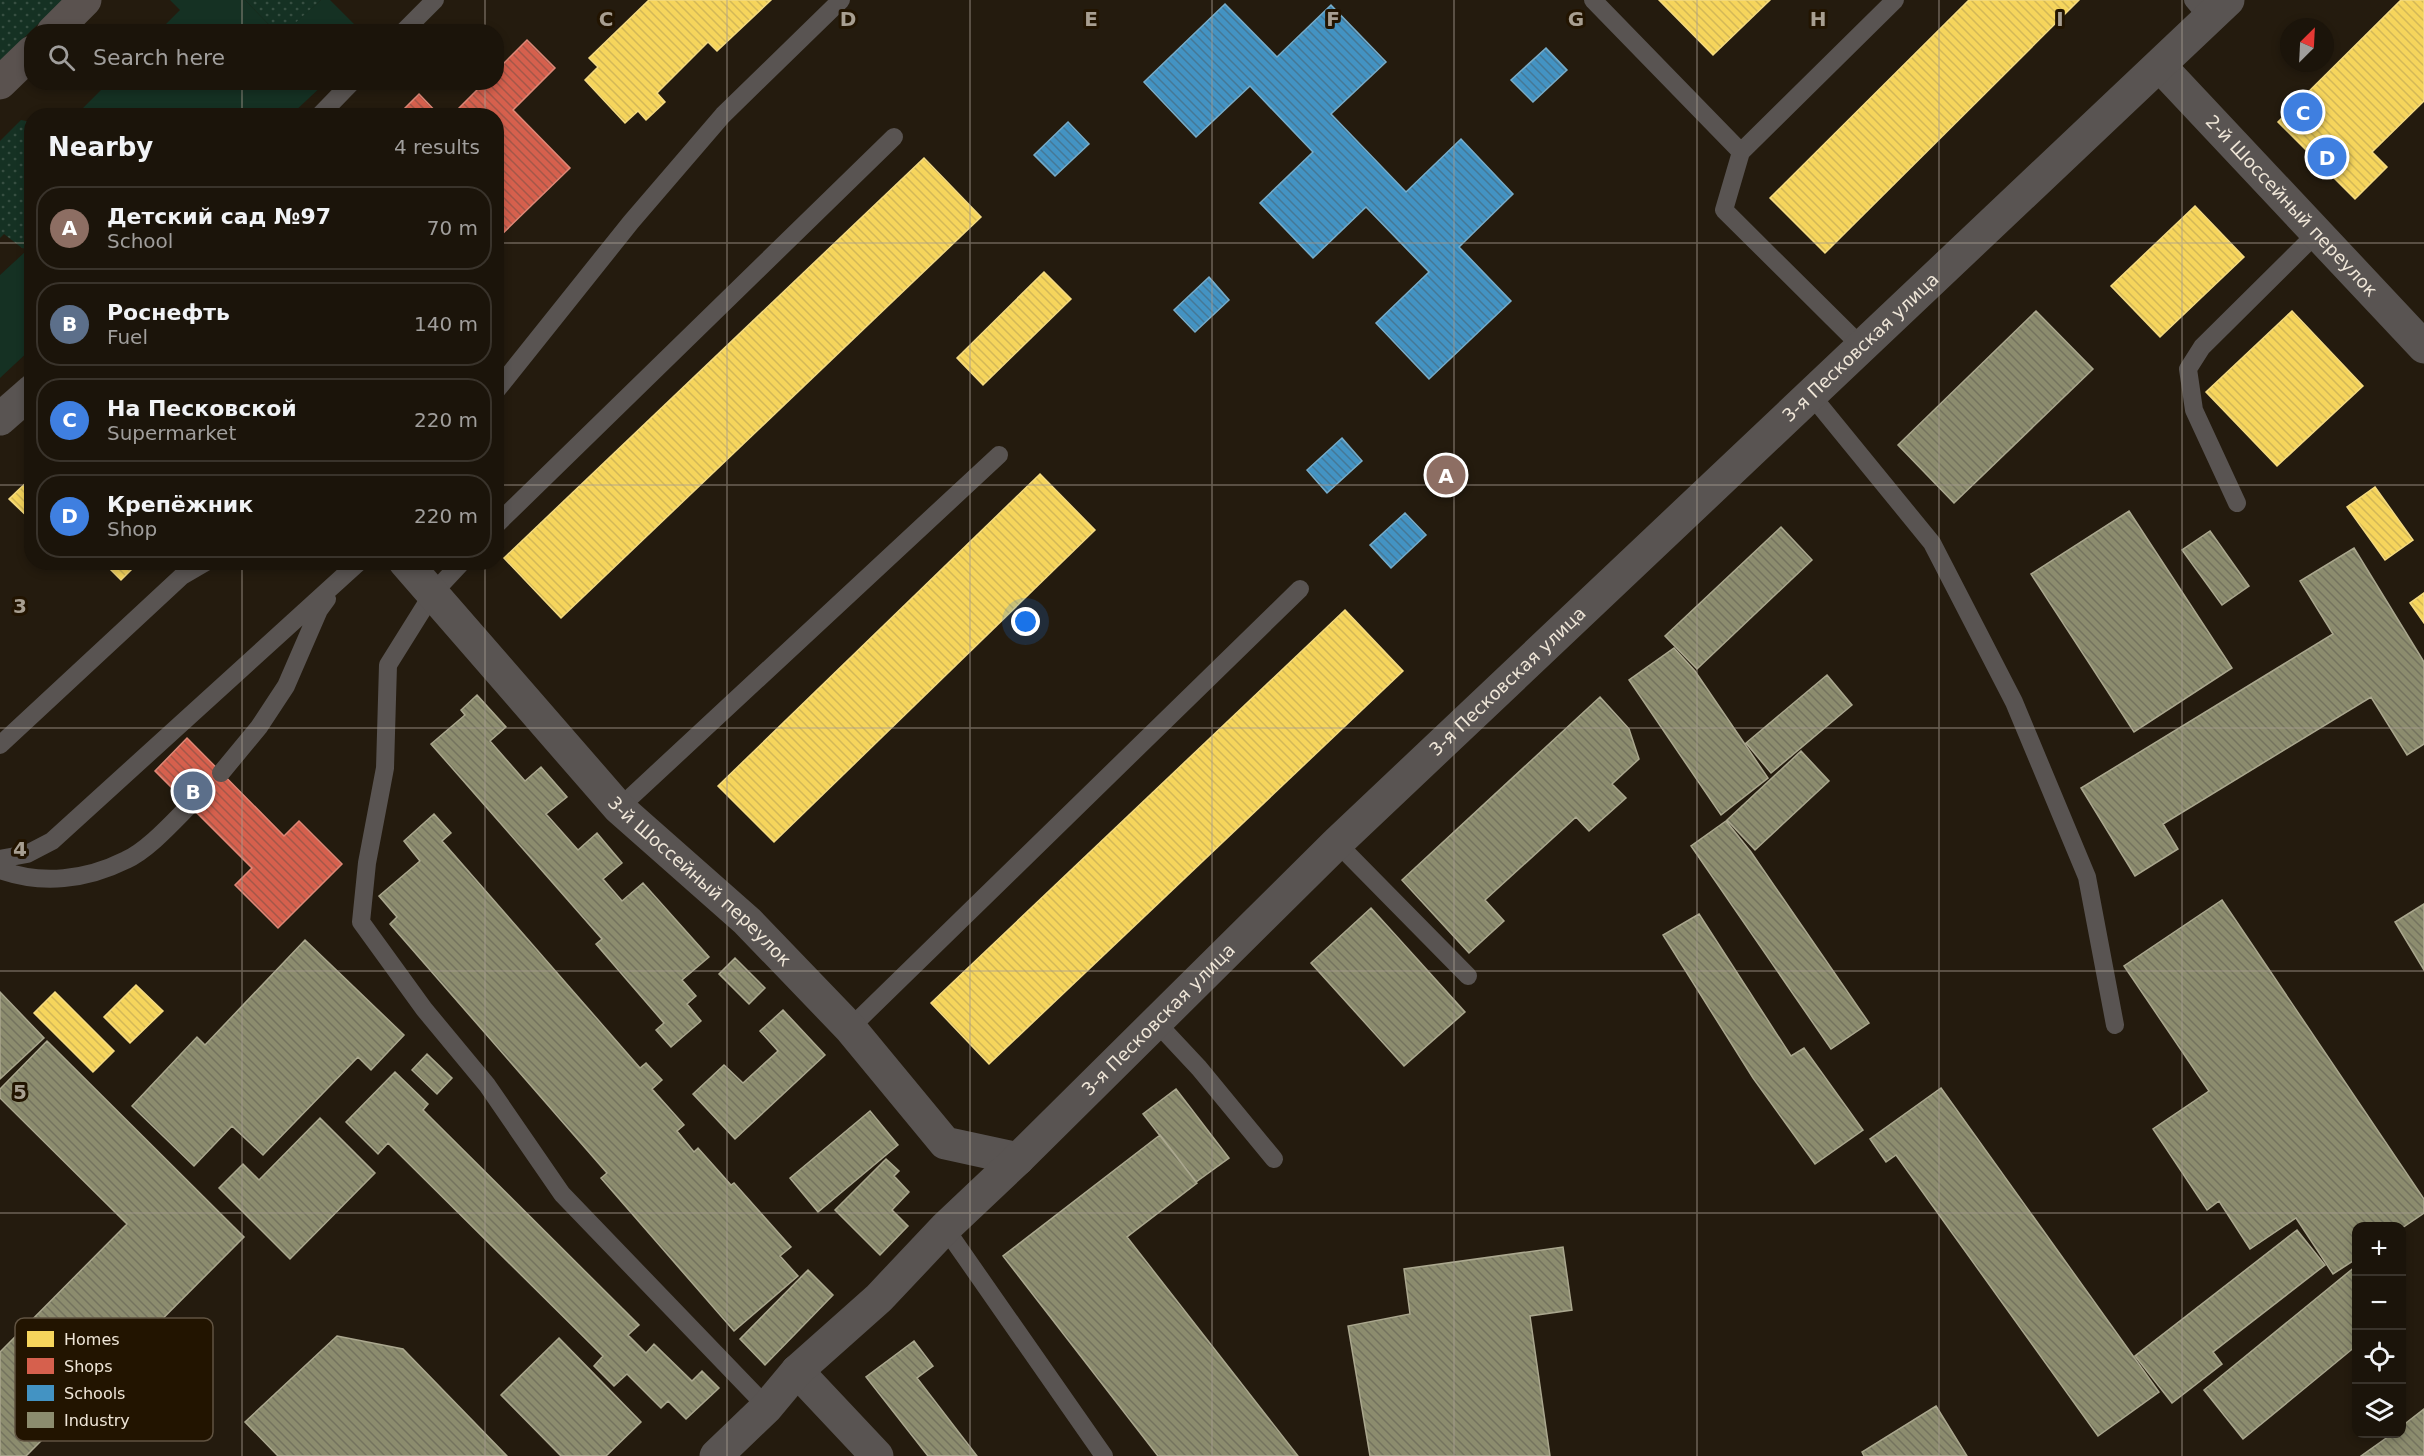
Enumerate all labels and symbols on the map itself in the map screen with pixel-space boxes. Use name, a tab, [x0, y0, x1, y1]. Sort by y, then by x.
text: C	[599, 7, 613, 31]
text: D	[840, 7, 856, 31]
text: E	[1084, 7, 1098, 31]
text: F	[1326, 7, 1340, 31]
text: G	[1568, 7, 1584, 31]
text: H	[1810, 7, 1826, 31]
text: I	[2056, 7, 2064, 31]
north arrow	[2280, 18, 2334, 72]
pin: C	[2284, 90, 2322, 134]
street label: 2-й Шоссейный переулок	[2202, 111, 2382, 301]
pin: D	[2308, 134, 2346, 180]
street label: 3-я Песковская улица	[1778, 268, 1943, 426]
pin: A	[1426, 452, 1466, 498]
text: 3	[13, 594, 27, 618]
street label: 3-я Песковская улица	[1425, 602, 1590, 760]
your location	[1011, 607, 1040, 636]
pin: B	[174, 768, 212, 814]
street label: 3-й Шоссейный переулок	[604, 792, 796, 970]
text: 4	[13, 837, 27, 861]
street label: 3-я Песковская улица	[1077, 939, 1239, 1100]
text: 5	[13, 1080, 27, 1104]
legend	[15, 1318, 213, 1441]
text: Homes	[64, 1330, 120, 1349]
text: Shops	[64, 1357, 113, 1376]
text: Schools	[64, 1384, 125, 1403]
text: Industry	[64, 1411, 130, 1430]

